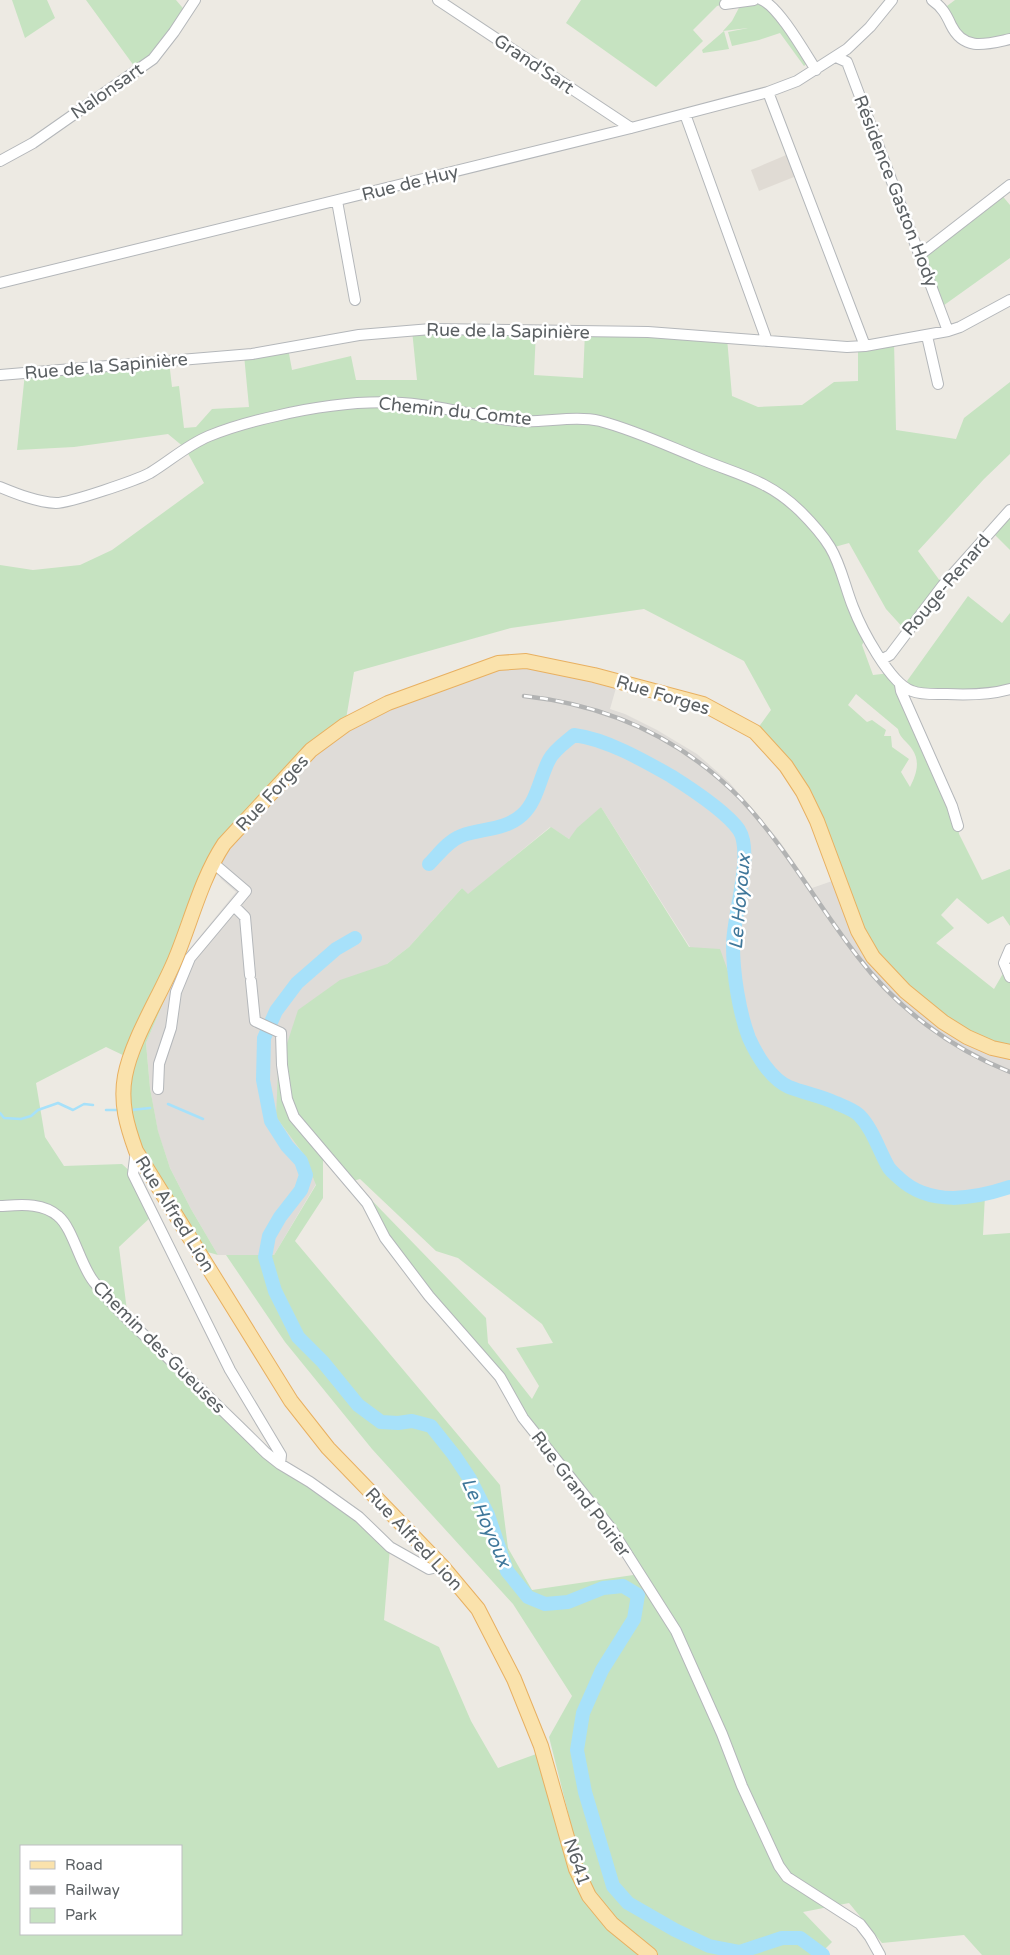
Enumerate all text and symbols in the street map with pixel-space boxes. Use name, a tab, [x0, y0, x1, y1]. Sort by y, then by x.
street label: Grand'Sart	[490, 29, 578, 99]
street label: Nalonsart	[66, 58, 148, 124]
street label: Résidence Gaston Hody	[849, 92, 943, 290]
street label: Rue de Huy	[359, 160, 461, 206]
street label: Rue de la Sapinière	[426, 319, 590, 343]
street label: Rue de la Sapinière	[24, 348, 188, 384]
street label: Chemin du Comte	[377, 392, 533, 430]
street label: Rouge-Renard	[897, 530, 995, 640]
street label: Rue Forges	[614, 670, 712, 720]
street label: Rue Forges	[231, 750, 313, 836]
water label: Le Hoyoux	[725, 852, 755, 951]
street label: Rue Alfred Lion	[130, 1152, 220, 1276]
street label: Chemin des Gueuses	[88, 1276, 230, 1418]
street label: Rue Grand Poirier	[526, 1427, 636, 1561]
water label: Le Hoyoux	[457, 1474, 516, 1572]
street label: Rue Alfred Lion	[361, 1483, 467, 1595]
street label: N641	[559, 1836, 595, 1888]
legend	[20, 1845, 182, 1935]
text: Road	[65, 1856, 103, 1874]
text: Railway	[65, 1881, 120, 1899]
text: Park	[65, 1906, 97, 1924]

